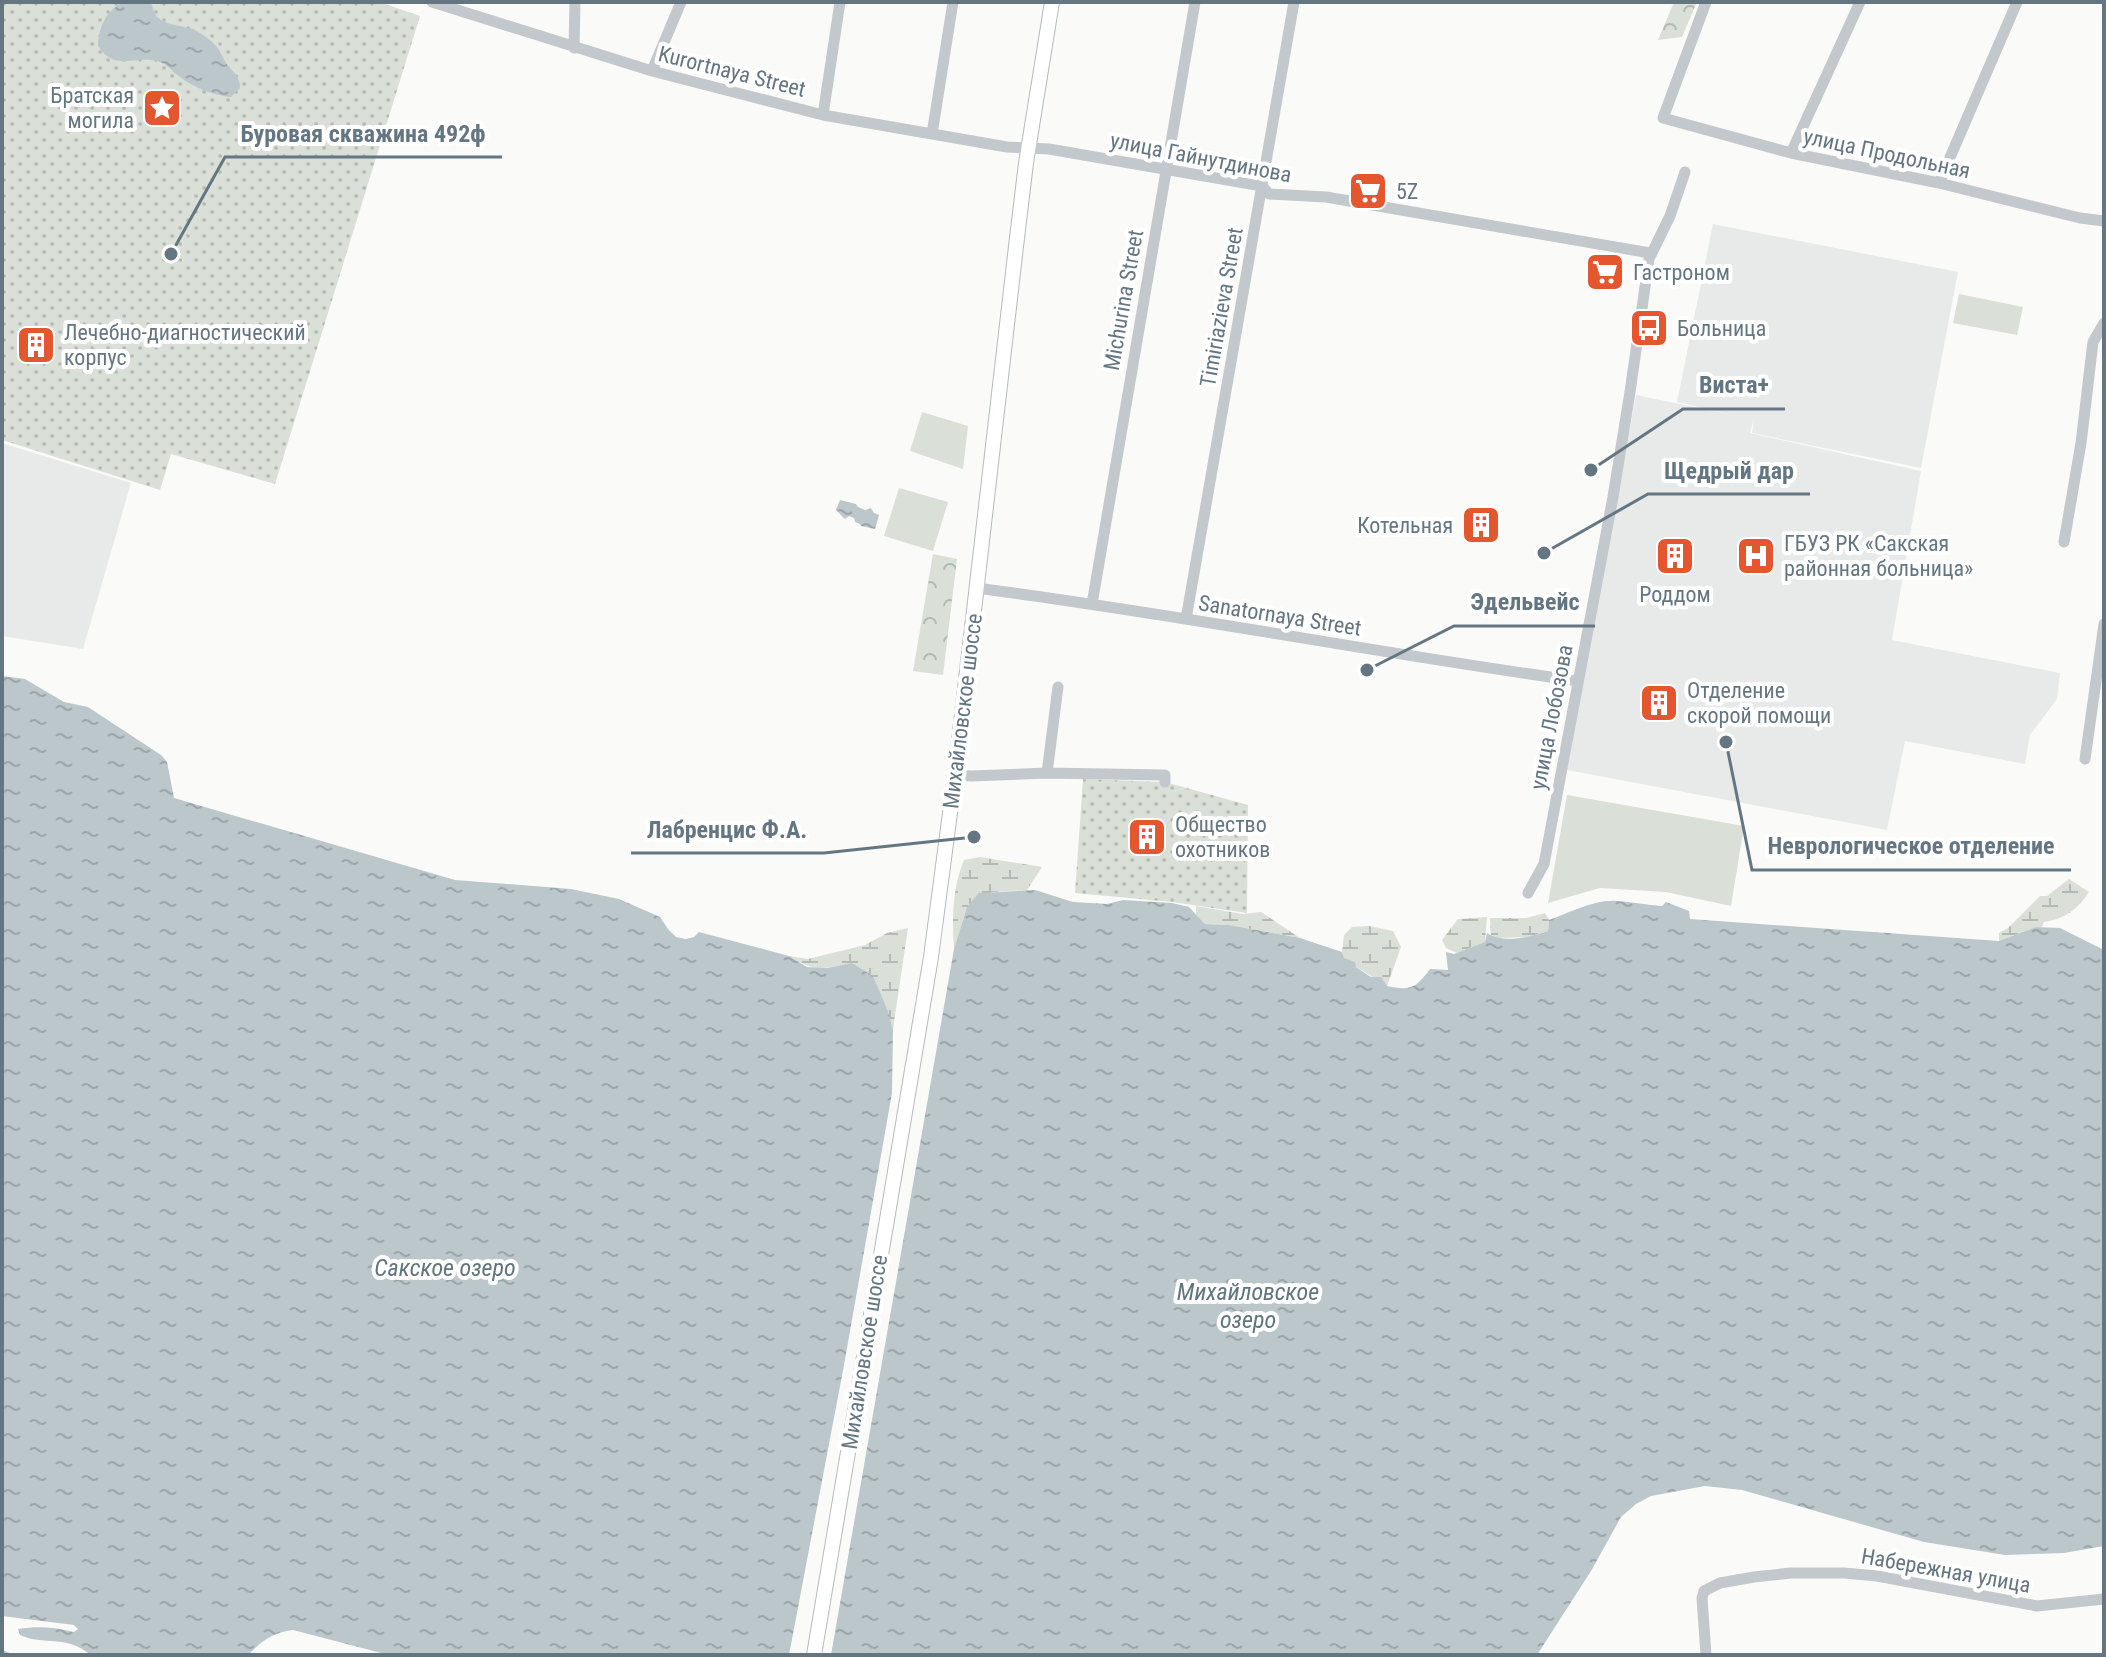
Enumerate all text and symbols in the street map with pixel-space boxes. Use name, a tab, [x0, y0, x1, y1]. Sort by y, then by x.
street label: Kurortnaya Street	[656, 41, 808, 102]
place label: Братская могила	[50, 83, 134, 133]
place icon: Братская могила	[141, 87, 183, 129]
callout: Буровая скважина 492ф	[225, 109, 502, 157]
text: Буровая скважина 492ф	[240, 120, 486, 148]
street label: улица Продольная	[1801, 124, 1973, 183]
street label: улица Гайнутдинова	[1108, 128, 1294, 187]
supermarket icon: 5Z	[1347, 170, 1389, 212]
place label: 5Z	[1396, 179, 1418, 204]
street label: Timiriazieva Street	[1195, 225, 1248, 389]
street label: Michurina Street	[1099, 228, 1148, 372]
supermarket icon: Гастроном	[1584, 251, 1626, 293]
place label: Гастроном	[1633, 260, 1730, 285]
bus stop icon: Больница	[1628, 307, 1670, 349]
place label: Больница	[1677, 316, 1766, 341]
place label: Лечебно-диагностический корпус	[64, 320, 306, 370]
building icon: Лечебно-диагностический корпус	[15, 324, 57, 366]
callout: Виста+	[1683, 361, 1785, 409]
text: Виста+	[1699, 371, 1769, 399]
callout: Щедрый дар	[1648, 446, 1810, 494]
text: Щедрый дар	[1664, 457, 1794, 485]
building icon: Котельная	[1460, 504, 1502, 546]
place label: Котельная	[1357, 513, 1453, 538]
place label: ГБУЗ РК «Сакская районная больница»	[1784, 531, 1973, 581]
building icon: Роддом	[1654, 535, 1696, 577]
hospital icon: ГБУЗ РК «Сакская районная больница»	[1735, 535, 1777, 577]
callout: Эдельвейс	[1454, 578, 1595, 626]
place label: Роддом	[1639, 582, 1711, 607]
text: Эдельвейс	[1471, 588, 1579, 616]
street label: Sanatornaya Street	[1197, 590, 1363, 641]
street label: Михайловское шоссе	[938, 612, 987, 810]
street label: улица Лобозова	[1525, 643, 1578, 792]
place label: Отделение скорой помощи	[1687, 678, 1831, 728]
building icon: Отделение скорой помощи	[1638, 682, 1680, 724]
callout: Лабренцис Ф.А.	[631, 805, 824, 853]
place label: Общество охотников	[1175, 812, 1270, 862]
text: Лабренцис Ф.А.	[647, 816, 807, 844]
building icon: Общество охотников	[1126, 816, 1168, 858]
callout: Неврологическое отделение	[1752, 822, 2071, 870]
text: Неврологическое отделение	[1767, 832, 2055, 860]
street label: Михайловское шоссе	[837, 1253, 892, 1451]
water label: Сакское озеро	[374, 1254, 516, 1282]
water label: Михайловское озеро	[1177, 1278, 1319, 1334]
street label: Набережная улица	[1859, 1543, 2033, 1598]

